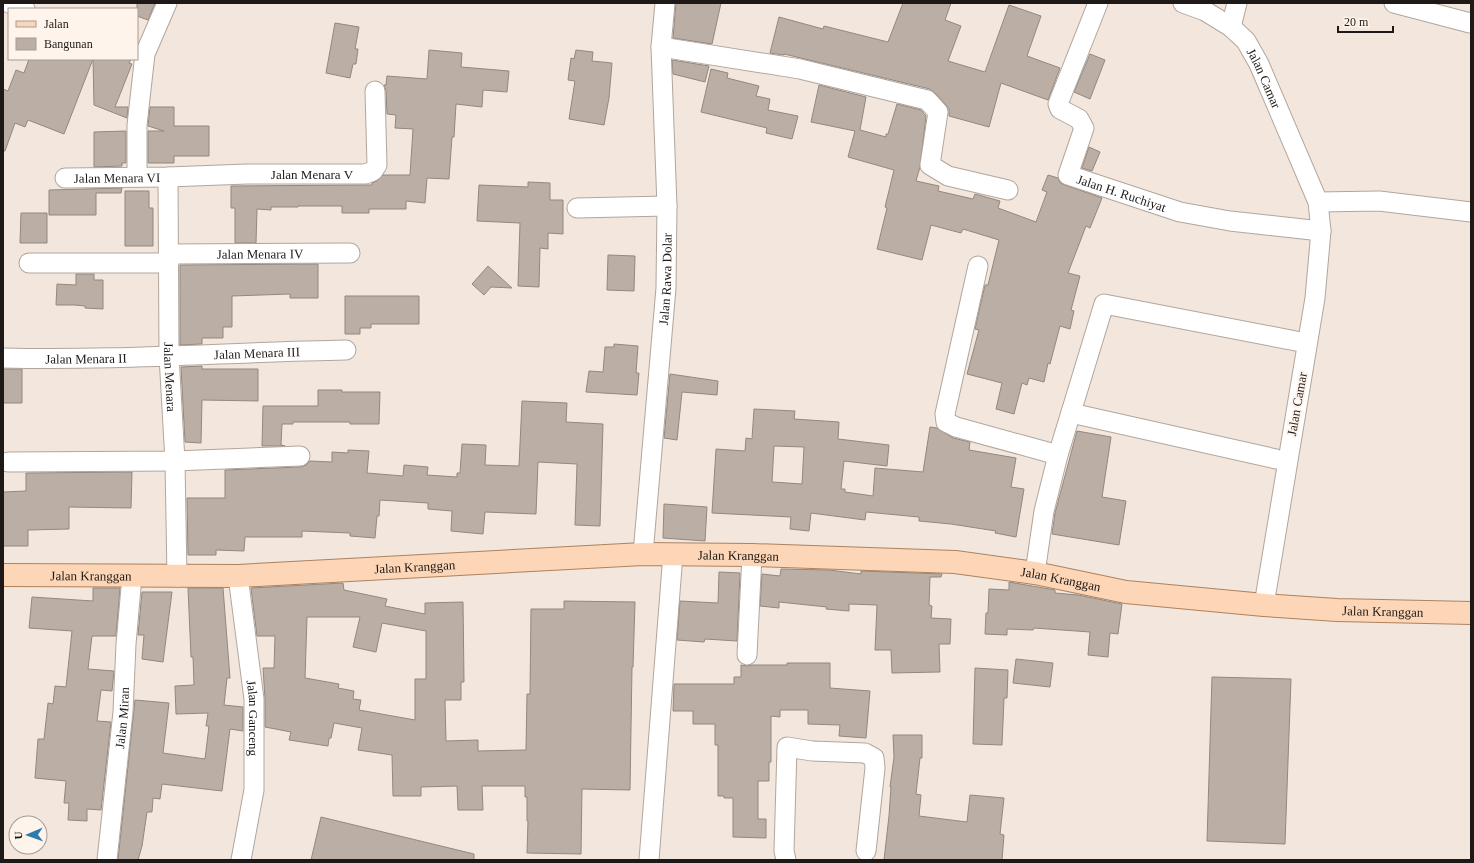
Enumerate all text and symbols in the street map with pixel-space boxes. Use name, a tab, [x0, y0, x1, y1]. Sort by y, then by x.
legend	[8, 8, 138, 60]
scale bar	[1338, 8, 1393, 34]
text: 20 m	[1344, 15, 1369, 29]
text: Jalan	[44, 17, 69, 31]
text: Bangunan	[44, 37, 93, 51]
street label: Jalan Camar	[1244, 45, 1285, 111]
street label: Jalan Menara V	[271, 167, 354, 182]
street label: Jalan Menara VI	[74, 170, 160, 185]
street label: Jalan H. Ruchiyat	[1075, 171, 1169, 215]
street label: Jalan Rawa Dolar	[655, 232, 674, 326]
street label: Jalan Menara IV	[217, 246, 304, 261]
street label: Jalan Menara	[161, 342, 180, 412]
street label: Jalan Menara III	[214, 344, 300, 362]
street label: Jalan Menara II	[45, 350, 127, 366]
street label: Jalan Camar	[1284, 370, 1310, 437]
street label: Jalan Kranggan	[698, 547, 780, 563]
street label: Jalan Kranggan	[374, 557, 456, 576]
street label: Jalan Kranggan	[1020, 564, 1103, 594]
street label: Jalan Kranggan	[50, 568, 132, 583]
street label: Jalan Kranggan	[1342, 603, 1424, 619]
street label: Jalan Ganceng	[244, 679, 262, 757]
street label: Jalan Miran	[112, 686, 132, 749]
north arrow	[8, 815, 48, 855]
text: U	[12, 831, 24, 840]

